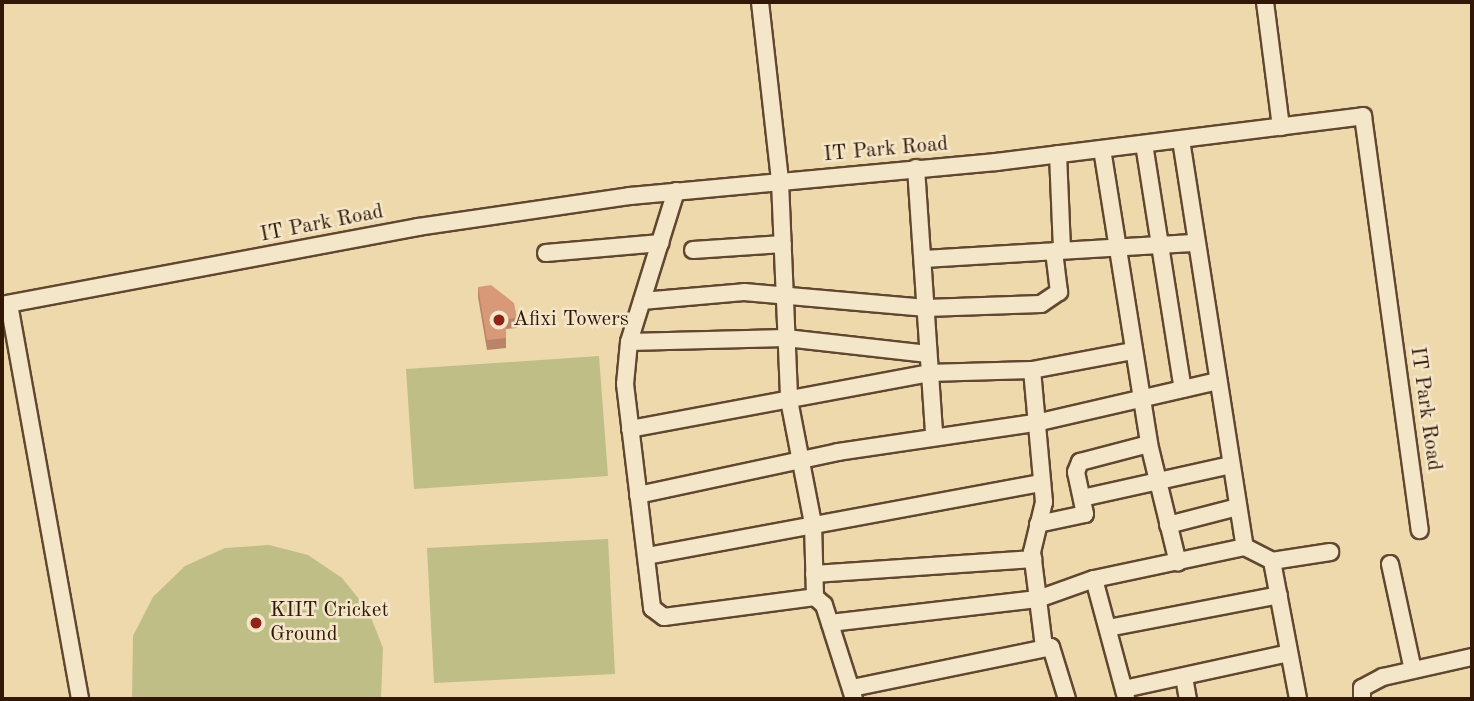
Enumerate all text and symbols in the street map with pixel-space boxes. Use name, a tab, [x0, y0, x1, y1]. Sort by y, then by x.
street label: IT Park Road	[823, 132, 949, 168]
street label: IT Park Road	[258, 200, 386, 248]
place label: Afixi Towers	[513, 307, 629, 333]
marker: Afixi Towers	[491, 312, 507, 328]
street label: IT Park Road	[1404, 345, 1446, 473]
place label: KIIT Cricket Ground	[270, 598, 389, 648]
marker: KIIT Cricket Ground	[248, 615, 264, 631]

